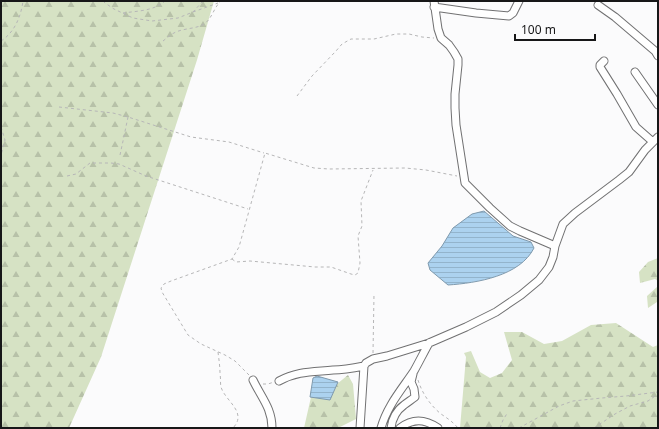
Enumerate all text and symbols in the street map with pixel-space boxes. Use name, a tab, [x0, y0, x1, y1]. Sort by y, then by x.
scale bar	[515, 16, 595, 42]
text: 100 m	[521, 21, 556, 38]

